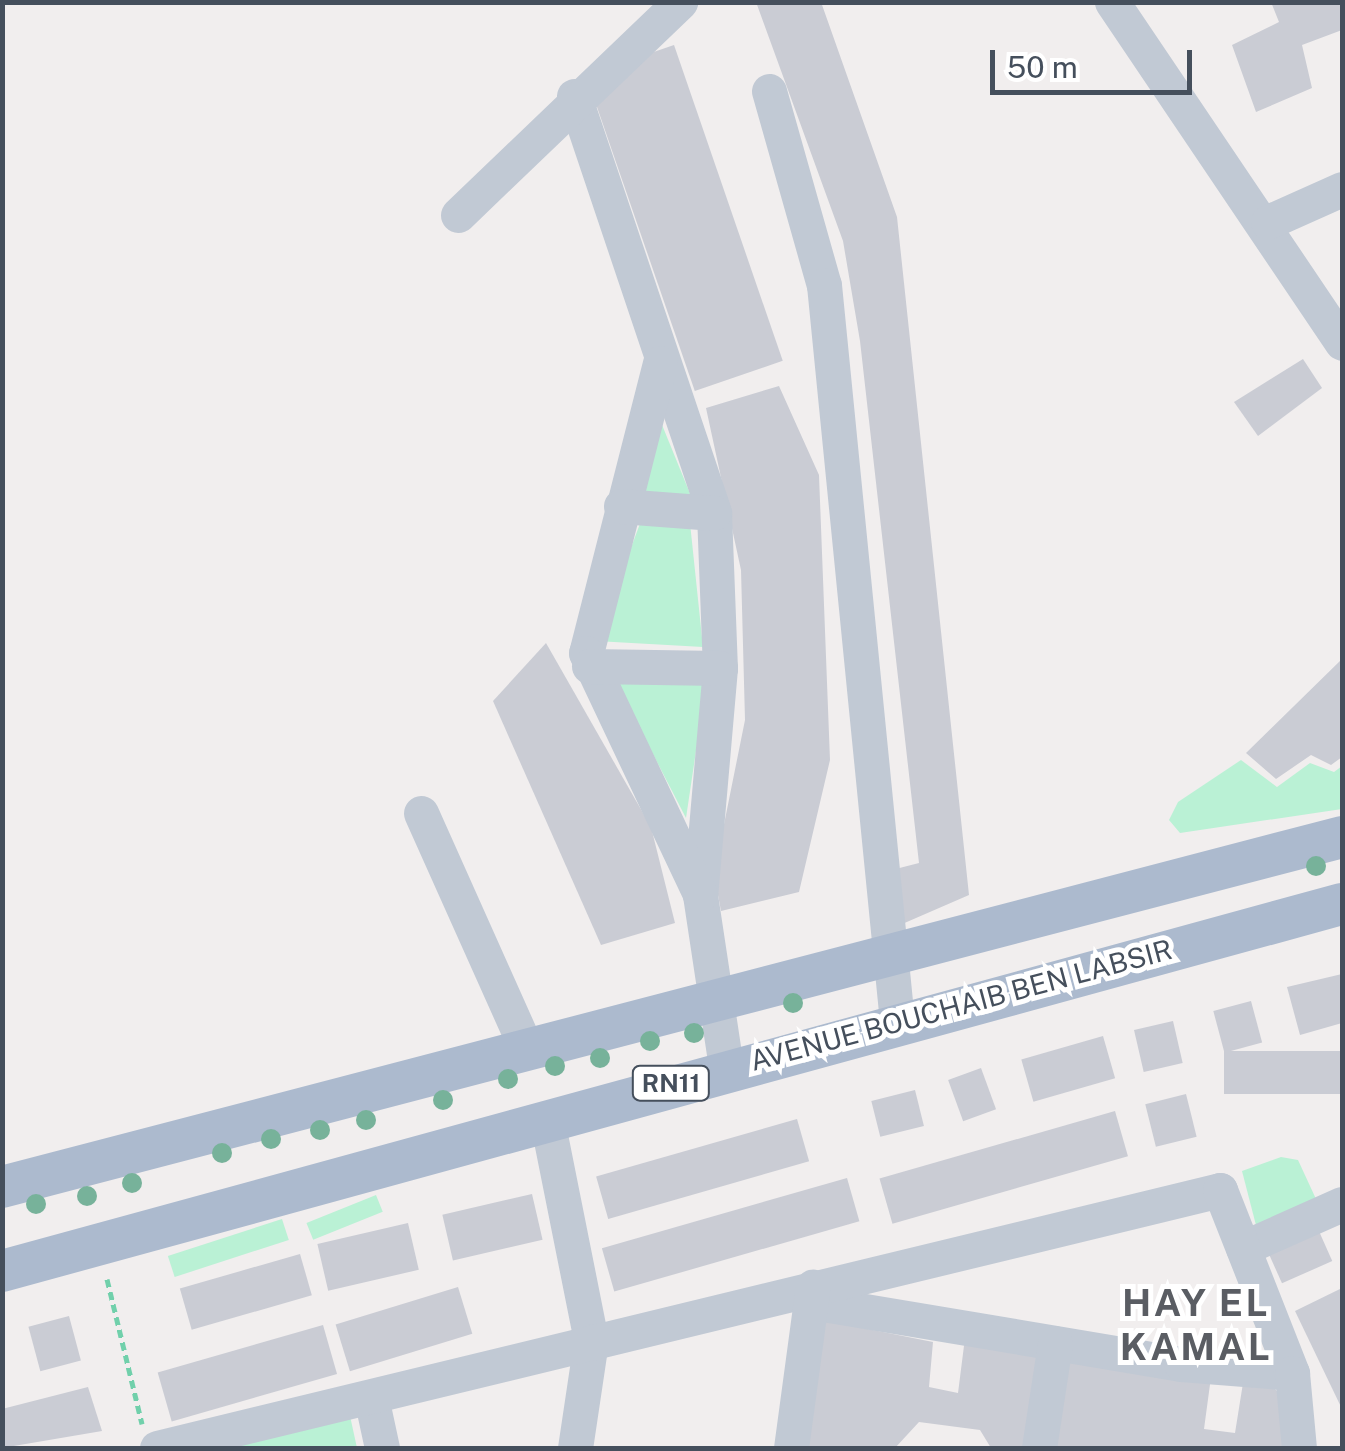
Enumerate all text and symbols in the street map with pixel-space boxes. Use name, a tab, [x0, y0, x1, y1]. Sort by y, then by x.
scale bar	[995, 30, 1198, 92]
text: 50 m	[1007, 49, 1078, 85]
street label: AVENUE BOUCHAIB BEN LABSIR	[746, 932, 1176, 1078]
road number: RN11	[631, 1063, 711, 1103]
district label: HAY EL KAMAL	[1120, 1280, 1272, 1370]

